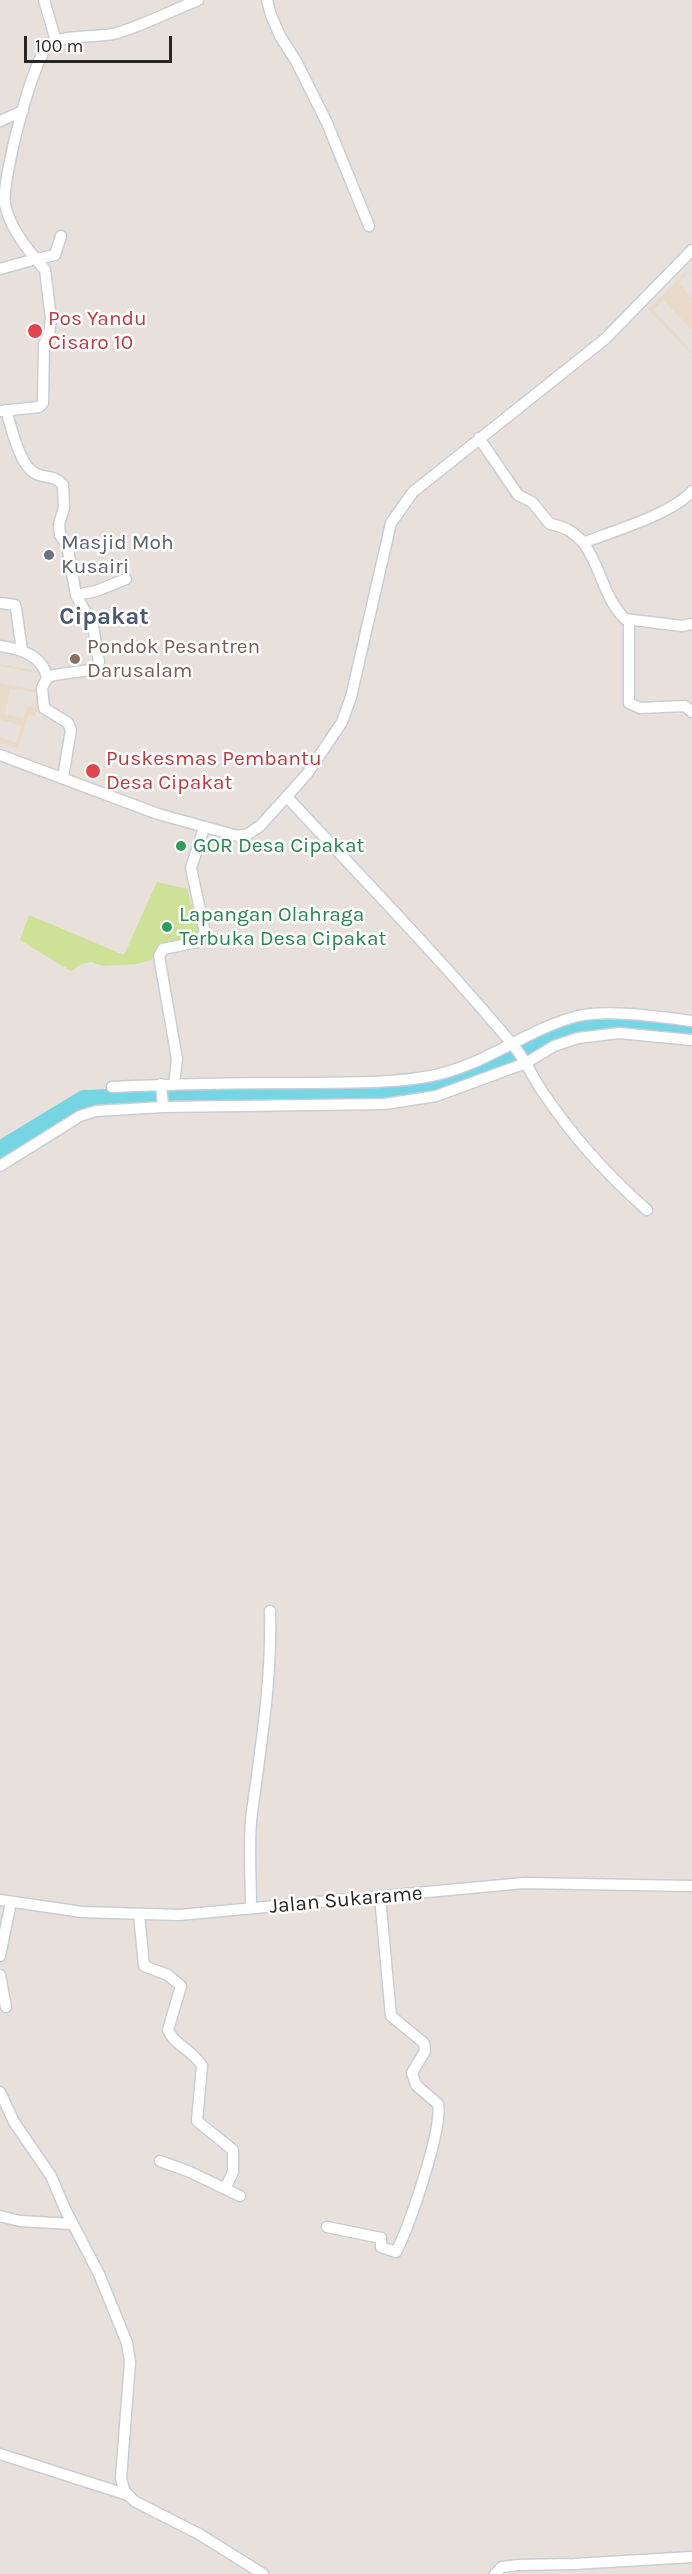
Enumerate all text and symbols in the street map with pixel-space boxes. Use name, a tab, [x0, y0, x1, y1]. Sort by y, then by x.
scale bar	[27, 24, 176, 62]
text: 100 m	[35, 35, 83, 57]
place label: Pos Yandu Cisaro 10	[48, 306, 147, 356]
marker: Pos Yandu Cisaro 10	[26, 322, 44, 340]
place label: Masjid Moh Kusairi	[61, 530, 174, 580]
marker: Masjid Moh Kusairi	[42, 548, 56, 562]
district label: Cipakat	[59, 603, 149, 631]
place label: Pondok Pesantren Darusalam	[87, 634, 260, 684]
marker: Pondok Pesantren Darusalam	[68, 652, 82, 666]
place label: Puskesmas Pembantu Desa Cipakat	[106, 746, 322, 796]
marker: Puskesmas Pembantu Desa Cipakat	[84, 762, 102, 780]
place label: GOR Desa Cipakat	[193, 833, 364, 859]
marker: GOR Desa Cipakat	[174, 839, 188, 853]
place label: Lapangan Olahraga Terbuka Desa Cipakat	[179, 902, 386, 952]
marker: Lapangan Olahraga Terbuka Desa Cipakat	[160, 920, 174, 934]
street label: Jalan Sukarame	[268, 1881, 424, 1919]

